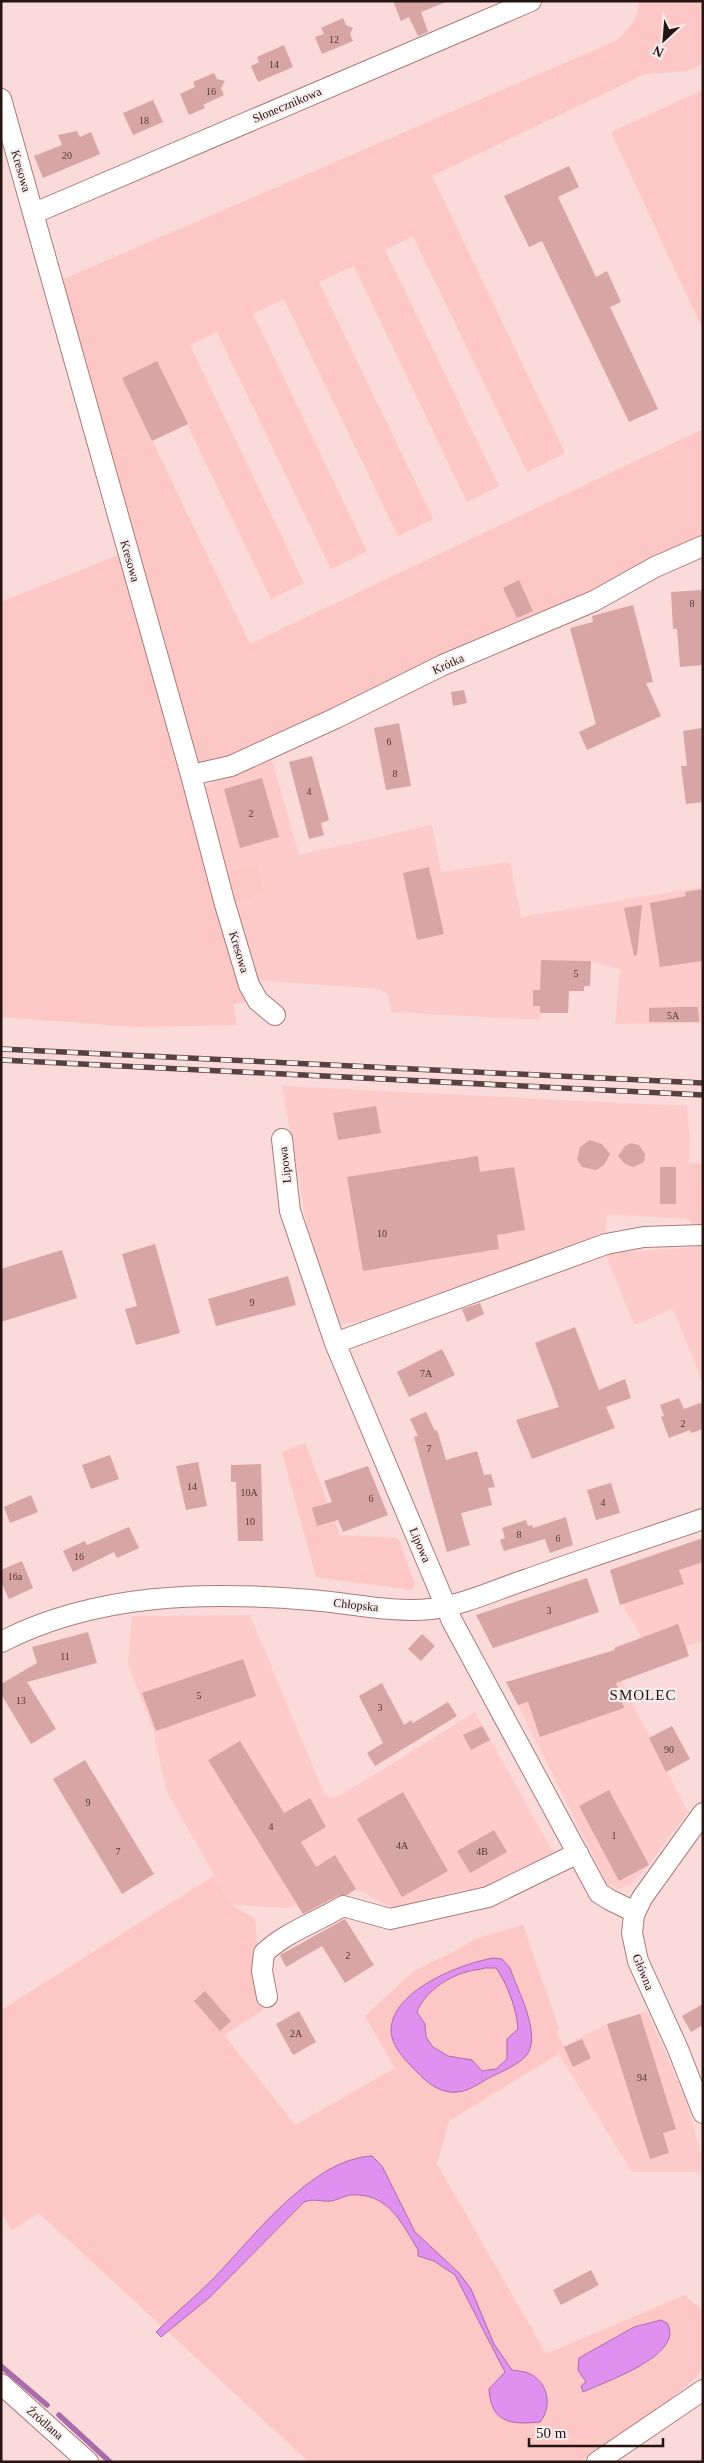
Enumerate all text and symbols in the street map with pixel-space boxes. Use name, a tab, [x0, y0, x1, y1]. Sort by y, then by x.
north arrow	[639, 15, 689, 65]
house number: 12	[329, 34, 339, 45]
text: N	[651, 42, 666, 60]
house number: 14	[269, 59, 279, 70]
street label: Słonecznikowa	[251, 84, 324, 126]
house number: 16	[206, 86, 216, 97]
house number: 18	[139, 115, 149, 126]
street label: Kresowa	[8, 149, 34, 194]
house number: 20	[62, 150, 72, 161]
street label: Kresowa	[117, 539, 143, 584]
house number: 8	[690, 598, 695, 609]
street label: Krótka	[430, 651, 467, 677]
house number: 6	[387, 736, 392, 747]
house number: 8	[393, 768, 398, 779]
house number: 4	[307, 786, 312, 797]
house number: 2	[249, 808, 254, 819]
street label: Kresowa	[226, 930, 252, 975]
house number: 5	[574, 968, 579, 979]
house number: 5A	[667, 1010, 680, 1021]
street label: Lipowa	[276, 1145, 294, 1184]
house number: 10	[377, 1228, 387, 1239]
house number: 9	[250, 1297, 255, 1308]
house number: 7A	[420, 1368, 433, 1379]
house number: 2	[681, 1418, 686, 1429]
house number: 7	[427, 1443, 432, 1454]
house number: 14	[187, 1481, 197, 1492]
house number: 10A	[240, 1487, 258, 1498]
house number: 6	[369, 1493, 374, 1504]
house number: 4	[601, 1497, 606, 1508]
house number: 10	[245, 1516, 255, 1527]
street label: Lipowa	[406, 1525, 434, 1565]
house number: 8	[517, 1529, 522, 1540]
house number: 6	[556, 1533, 561, 1544]
house number: 16	[74, 1551, 84, 1562]
house number: 16a	[8, 1571, 23, 1582]
street label: Chłopska	[333, 1596, 380, 1614]
house number: 3	[547, 1605, 552, 1616]
house number: 11	[60, 1651, 70, 1662]
district label: SMOLEC	[610, 1687, 676, 1703]
house number: 5	[197, 1690, 202, 1701]
house number: 13	[16, 1695, 26, 1706]
house number: 3	[378, 1702, 383, 1713]
house number: 90	[664, 1744, 674, 1755]
house number: 9	[86, 1797, 91, 1808]
house number: 4	[269, 1821, 274, 1832]
house number: 1	[612, 1830, 617, 1841]
house number: 4A	[396, 1840, 409, 1851]
house number: 7	[116, 1846, 121, 1857]
house number: 4B	[476, 1846, 488, 1857]
house number: 2	[346, 1950, 351, 1961]
street label: Główna	[629, 1952, 657, 1993]
house number: 2A	[290, 2028, 303, 2039]
house number: 94	[637, 2072, 647, 2083]
street label: Źródlana	[24, 2404, 66, 2443]
scale bar	[529, 2416, 663, 2448]
text: 50 m	[536, 2425, 567, 2441]

